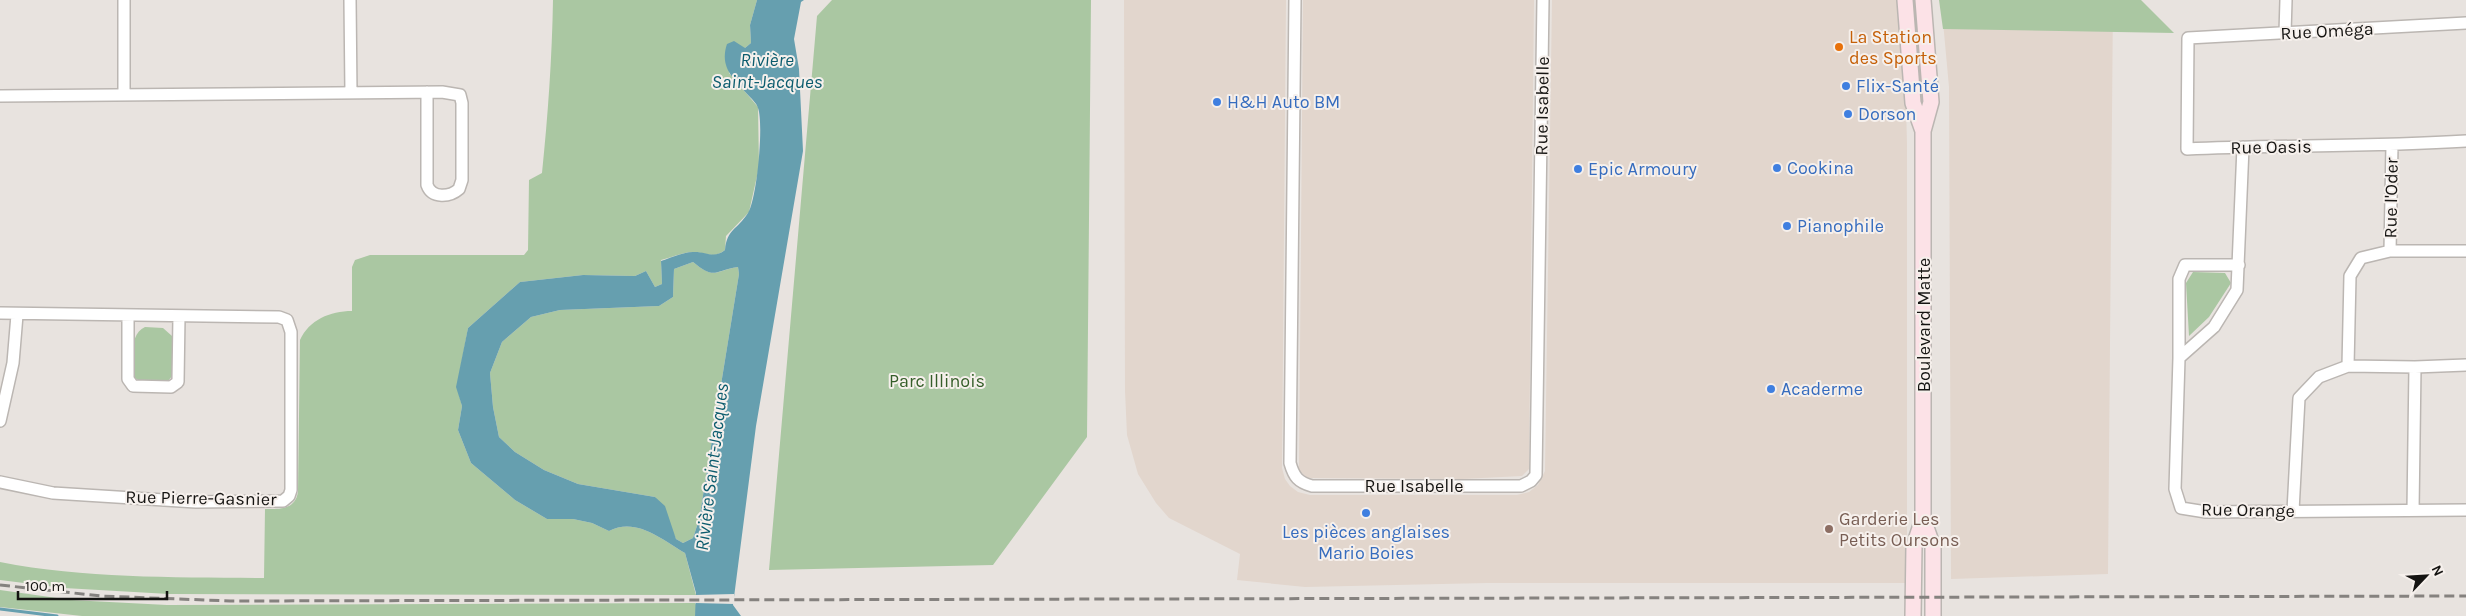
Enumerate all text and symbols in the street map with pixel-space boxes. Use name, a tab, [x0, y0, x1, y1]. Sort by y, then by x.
street label: Rue Oméga	[2280, 18, 2374, 44]
place label: La Station des Sports	[1849, 26, 1937, 69]
marker: La Station des Sports	[1833, 41, 1845, 53]
water label: Rivière Saint-Jacques	[711, 49, 823, 93]
street label: Rue Isabelle	[1530, 56, 1554, 156]
place label: Flix-Santé	[1856, 75, 1939, 97]
marker: Flix-Santé	[1840, 80, 1852, 92]
place label: H&H Auto BM	[1227, 91, 1340, 113]
marker: H&H Auto BM	[1211, 96, 1223, 108]
place label: Dorson	[1858, 103, 1916, 125]
marker: Dorson	[1842, 108, 1854, 120]
street label: Rue Oasis	[2230, 135, 2312, 159]
place label: Cookina	[1787, 157, 1854, 179]
street label: Rue l'Oder	[2379, 157, 2403, 239]
place label: Epic Armoury	[1588, 158, 1697, 180]
marker: Cookina	[1771, 162, 1783, 174]
marker: Epic Armoury	[1572, 163, 1584, 175]
place label: Pianophile	[1797, 215, 1884, 237]
marker: Pianophile	[1781, 220, 1793, 232]
street label: Boulevard Matte	[1913, 258, 1935, 392]
park label: Parc Illinois	[889, 370, 985, 392]
place label: Acaderme	[1781, 378, 1863, 400]
water label: Rivière Saint-Jacques	[691, 382, 733, 552]
marker: Acaderme	[1765, 383, 1777, 395]
street label: Rue Isabelle	[1364, 475, 1464, 497]
street label: Rue Pierre-Gasnier	[125, 486, 277, 510]
street label: Rue Orange	[2201, 498, 2295, 522]
marker: Les pièces anglaises Mario Boies	[1360, 507, 1372, 519]
place label: Garderie Les Petits Oursons	[1839, 508, 1959, 551]
place label: Les pièces anglaises Mario Boies	[1282, 521, 1450, 564]
marker: Garderie Les Petits Oursons	[1823, 523, 1835, 535]
north arrow	[2401, 551, 2451, 601]
text: N	[2428, 563, 2447, 579]
scale bar	[18, 568, 166, 600]
text: 100 m	[25, 577, 65, 595]

